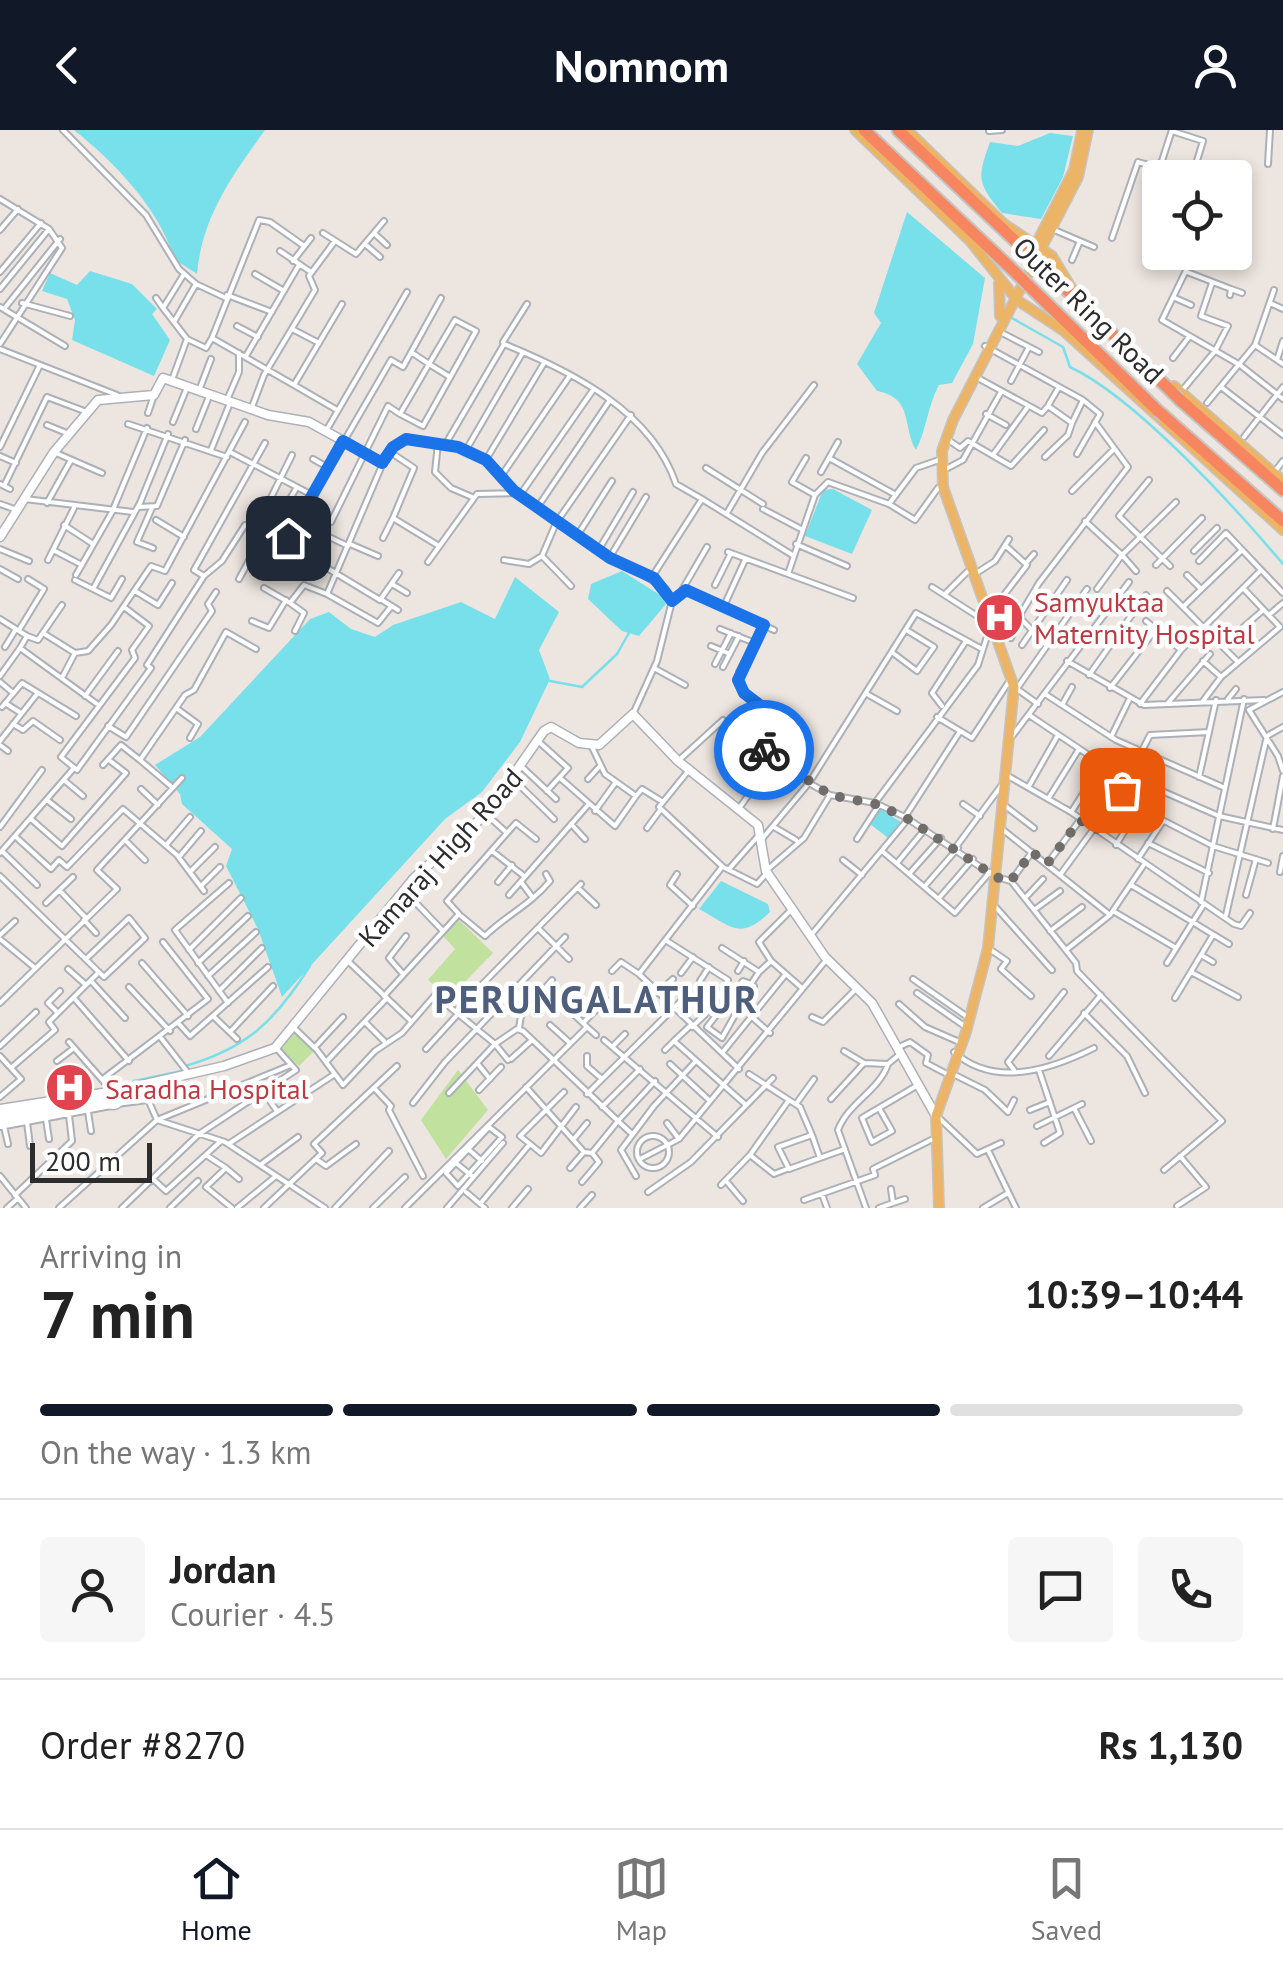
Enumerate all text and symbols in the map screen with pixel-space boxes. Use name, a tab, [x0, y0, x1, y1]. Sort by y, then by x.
text: Nomnom	[554, 36, 729, 94]
icon: back	[40, 38, 95, 93]
icon: person	[1188, 38, 1243, 93]
map controls	[1142, 160, 1252, 270]
button: locate	[1142, 160, 1252, 270]
street label: Outer Ring Road	[1006, 229, 1172, 391]
pin	[246, 496, 331, 581]
icon: home	[261, 511, 316, 566]
place label: Samyuktaa Maternity Hospital	[1034, 583, 1255, 652]
hospital icon: Samyuktaa Maternity Hospital	[973, 591, 1025, 643]
courier	[714, 700, 814, 800]
icon: bike	[737, 723, 792, 778]
pin	[1080, 748, 1165, 833]
street label: Kamaraj High Road	[350, 760, 530, 954]
icon: bag	[1095, 763, 1150, 818]
district label: PERUNGALATHUR	[435, 974, 759, 1023]
hospital icon: Saradha Hospital	[44, 1062, 96, 1114]
place label: Saradha Hospital	[105, 1070, 309, 1107]
scale bar	[30, 1138, 152, 1182]
text: 200 m	[45, 1142, 121, 1179]
text: Arriving in	[40, 1235, 182, 1277]
text: 10:39–10:44	[1025, 1269, 1243, 1318]
text: 7 min	[40, 1272, 195, 1356]
text: On the way · 1.3 km	[40, 1431, 311, 1473]
button: person	[40, 1537, 145, 1642]
button: chat	[1008, 1537, 1113, 1642]
button: phone	[1138, 1537, 1243, 1642]
text: Jordan	[170, 1544, 276, 1593]
text: Courier · 4.5	[170, 1593, 336, 1635]
text: Order #8270	[40, 1720, 245, 1769]
text: Rs 1,130	[1099, 1720, 1243, 1769]
tab: Home	[181, 1851, 252, 1948]
tab: Map	[614, 1851, 669, 1948]
tab: Saved	[1031, 1851, 1102, 1948]

